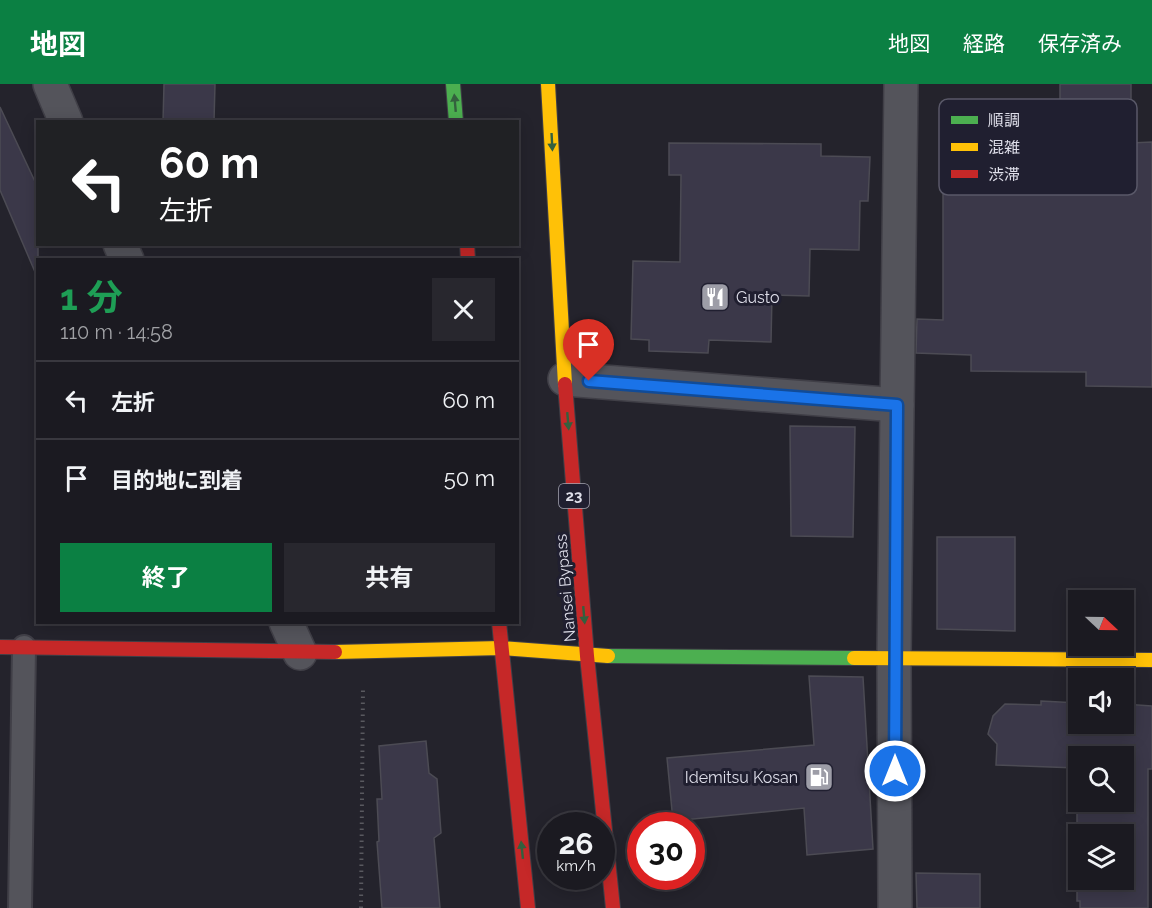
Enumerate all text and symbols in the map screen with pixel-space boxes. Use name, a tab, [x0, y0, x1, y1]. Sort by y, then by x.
text: 地図	[30, 28, 86, 61]
text: 地図	[888, 31, 930, 56]
text: 経路	[963, 31, 1005, 56]
text: 保存済み	[1038, 31, 1122, 56]
one-way arrow	[450, 93, 460, 112]
legend	[939, 99, 1137, 195]
text: 順調	[988, 111, 1020, 130]
one-way arrow	[547, 133, 556, 152]
text: 混雑	[988, 138, 1020, 157]
text: 60 m	[159, 139, 259, 188]
icon: left	[60, 144, 138, 222]
text: 渋滞	[988, 165, 1020, 184]
text: 左折	[159, 195, 213, 226]
text: 1 分	[60, 276, 122, 318]
button: close	[432, 278, 495, 341]
restaurant icon: Gusto	[699, 281, 731, 313]
place label: Gusto	[736, 288, 779, 307]
pin	[563, 319, 614, 381]
text: 110 m · 14:58	[60, 320, 173, 344]
icon: arrive	[572, 328, 605, 361]
icon: left	[60, 384, 93, 417]
text: 60 m	[442, 387, 495, 413]
text: 左折	[111, 389, 155, 415]
one-way arrow	[563, 411, 573, 430]
icon: arrive	[60, 462, 93, 495]
text: 50 m	[444, 465, 495, 491]
text: 目的地に到着	[111, 467, 243, 493]
road number: 23	[559, 484, 589, 508]
street label: Nansei Bypass	[551, 533, 580, 643]
button: 終了	[60, 543, 272, 612]
button: 共有	[284, 543, 495, 612]
north arrow	[1068, 590, 1134, 656]
map controls	[1068, 590, 1134, 890]
one-way arrow	[579, 606, 589, 625]
button: sound	[1068, 668, 1134, 734]
position arrow	[863, 739, 927, 803]
button: search	[1068, 746, 1134, 812]
fuel station icon: Idemitsu Kosan	[803, 761, 835, 793]
place label: Idemitsu Kosan	[685, 768, 798, 787]
speed limit sign: 30	[627, 812, 705, 890]
button: layers	[1068, 824, 1134, 890]
text: 26	[558, 826, 594, 861]
one-way arrow	[517, 840, 527, 859]
text: km/h	[556, 857, 596, 875]

